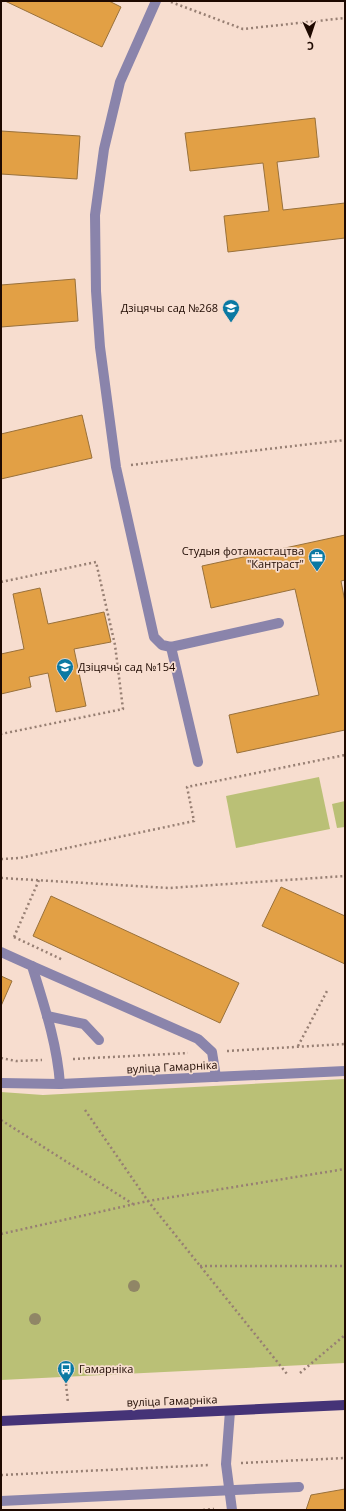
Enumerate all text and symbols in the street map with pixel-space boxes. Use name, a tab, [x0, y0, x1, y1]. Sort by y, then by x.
north arrow	[290, 16, 330, 56]
text: С	[307, 39, 314, 54]
school or university icon: Дзіцячы сад №268	[221, 298, 241, 323]
place label: Дзіцячы сад №268	[121, 300, 218, 315]
place label: Студыя фотамастацтва "Кантраст"	[182, 543, 304, 571]
office icon: Студыя фотамастацтва "Кантраст"	[307, 547, 327, 572]
school or university icon: Дзіцячы сад №154	[55, 657, 75, 682]
place label: Дзіцячы сад №154	[78, 659, 176, 674]
street label: вуліца Гамарніка	[126, 1057, 218, 1076]
bus stop icon: Гамарніка	[56, 1359, 76, 1384]
place label: Гамарніка	[79, 1361, 133, 1376]
street label: вуліца Гамарніка	[126, 1391, 218, 1410]

